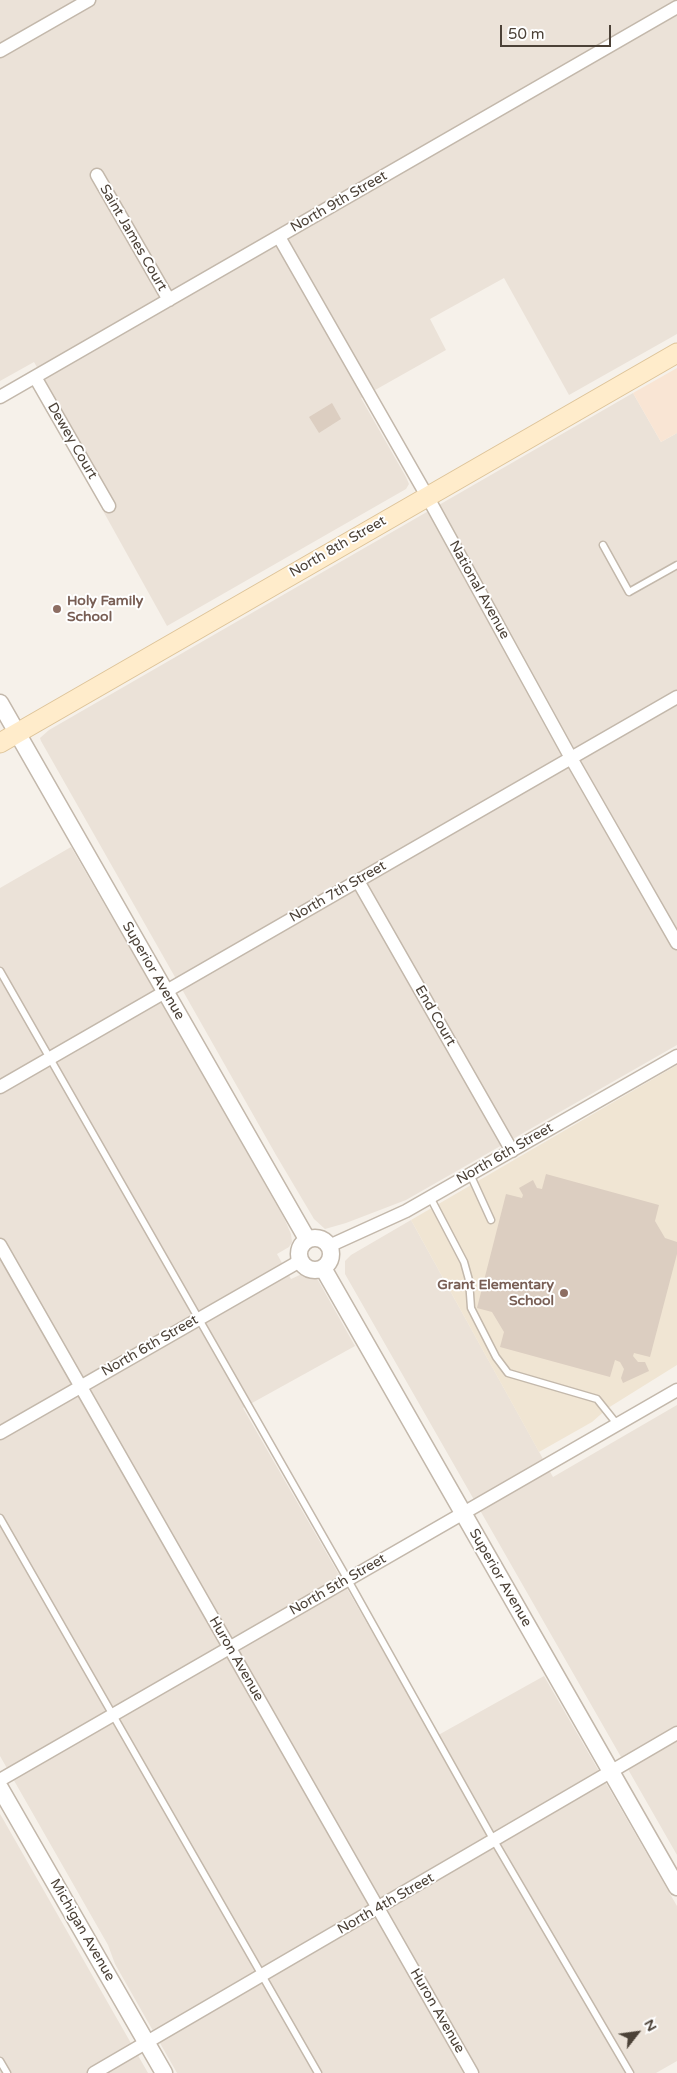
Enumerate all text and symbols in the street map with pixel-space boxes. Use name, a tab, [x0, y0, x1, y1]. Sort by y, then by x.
scale bar	[502, 15, 613, 47]
text: 50 m	[508, 25, 545, 43]
street label: North 9th Street	[288, 168, 390, 236]
street label: Saint James Court	[96, 182, 170, 294]
street label: Dewey Court	[43, 400, 101, 482]
street label: North 8th Street	[287, 513, 389, 581]
street label: National Avenue	[445, 538, 513, 642]
place label: Holy Family School	[67, 593, 143, 626]
marker: Holy Family School	[51, 603, 63, 615]
street label: North 7th Street	[287, 858, 389, 926]
street label: Superior Avenue	[118, 919, 188, 1023]
street label: End Court	[411, 983, 459, 1049]
street label: North 6th Street	[454, 1120, 556, 1188]
place label: Grant Elementary School	[437, 1277, 554, 1310]
marker: Grant Elementary School	[558, 1287, 570, 1299]
street label: North 6th Street	[99, 1312, 201, 1380]
street label: Superior Avenue	[465, 1526, 535, 1630]
street label: North 5th Street	[287, 1551, 389, 1619]
street label: Huron Avenue	[205, 1614, 267, 1704]
street label: North 4th Street	[335, 1870, 437, 1938]
street label: Michigan Avenue	[46, 1876, 118, 1984]
street label: Huron Avenue	[406, 1966, 468, 2056]
north arrow	[612, 2008, 662, 2058]
text: N	[640, 2016, 661, 2034]

